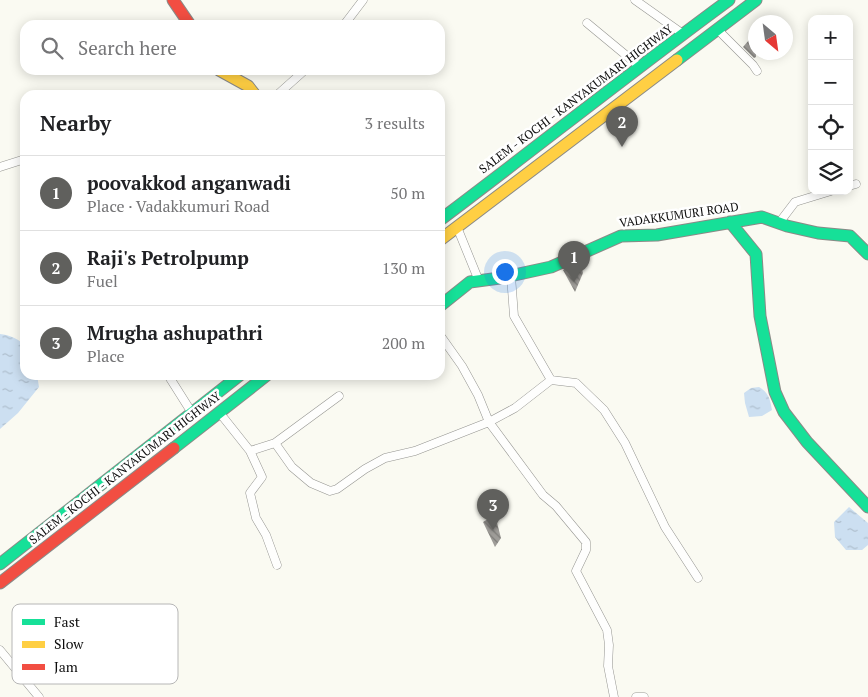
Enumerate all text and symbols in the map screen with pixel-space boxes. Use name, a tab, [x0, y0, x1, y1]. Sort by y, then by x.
north arrow	[748, 15, 793, 60]
map controls	[808, 15, 853, 195]
button: +	[808, 15, 853, 60]
search box	[20, 20, 445, 75]
street label: SALEM - KOCHI - KANYAKUMARI HIGHWAY	[476, 21, 676, 176]
icon: search	[38, 34, 66, 62]
text: Search here	[78, 35, 177, 60]
button: −	[808, 60, 853, 105]
button: locate	[808, 105, 853, 150]
pin: 2	[606, 106, 638, 147]
text: Nearby	[40, 109, 111, 137]
text: 3 results	[365, 112, 425, 134]
button: layers	[808, 150, 853, 195]
text: poovakkod anganwadi	[87, 170, 291, 195]
text: 1	[51, 182, 61, 204]
text: 50 m	[390, 182, 425, 204]
text: Place · Vadakkumuri Road	[87, 195, 270, 217]
street label: VADAKKUMURI ROAD	[618, 199, 740, 230]
pin: 1	[558, 241, 590, 282]
text: Raji's Petrolpump	[87, 245, 249, 270]
text: 2	[51, 257, 61, 279]
text: 130 m	[382, 257, 425, 279]
your location	[492, 259, 518, 285]
text: Fuel	[87, 270, 118, 292]
text: Mrugha ashupathri	[87, 320, 263, 345]
text: 3	[51, 332, 61, 354]
text: 200 m	[382, 332, 425, 354]
text: Place	[87, 345, 125, 367]
street label: SALEM - KOCHI - KANYAKUMARI HIGHWAY	[26, 388, 224, 547]
pin: 3	[477, 489, 509, 530]
legend	[12, 604, 178, 684]
text: Fast	[54, 612, 81, 631]
text: Slow	[54, 634, 84, 653]
text: Jam	[54, 657, 78, 676]

